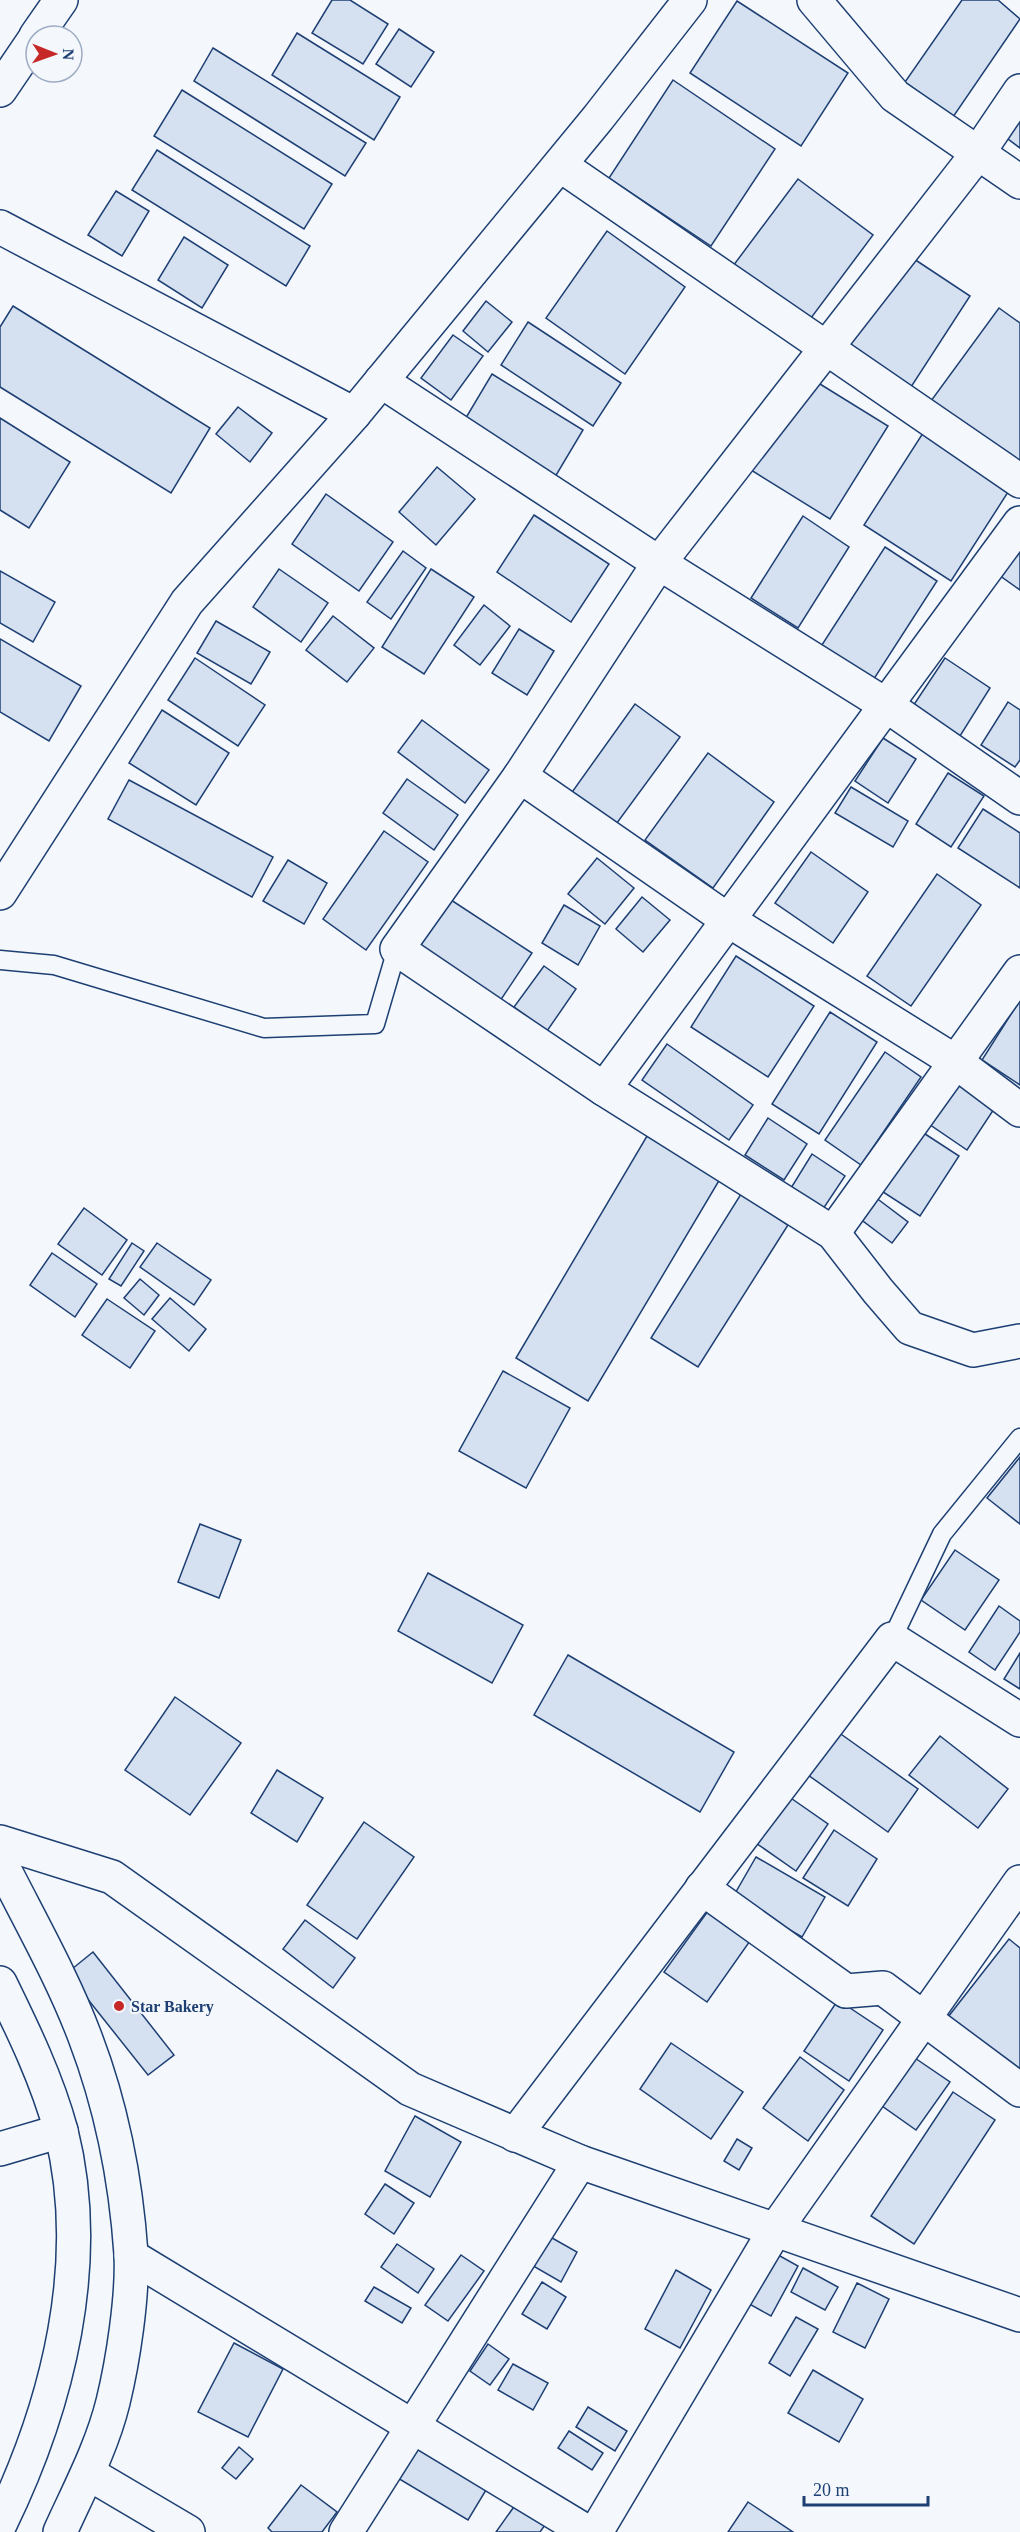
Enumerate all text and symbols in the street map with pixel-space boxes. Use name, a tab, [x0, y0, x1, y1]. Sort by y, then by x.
north arrow	[24, 24, 84, 84]
text: N	[60, 48, 77, 61]
place label: Star Bakery	[131, 1998, 214, 2016]
marker: Star Bakery	[112, 1999, 126, 2013]
scale bar	[804, 2469, 928, 2507]
text: 20 m	[813, 2480, 850, 2500]

